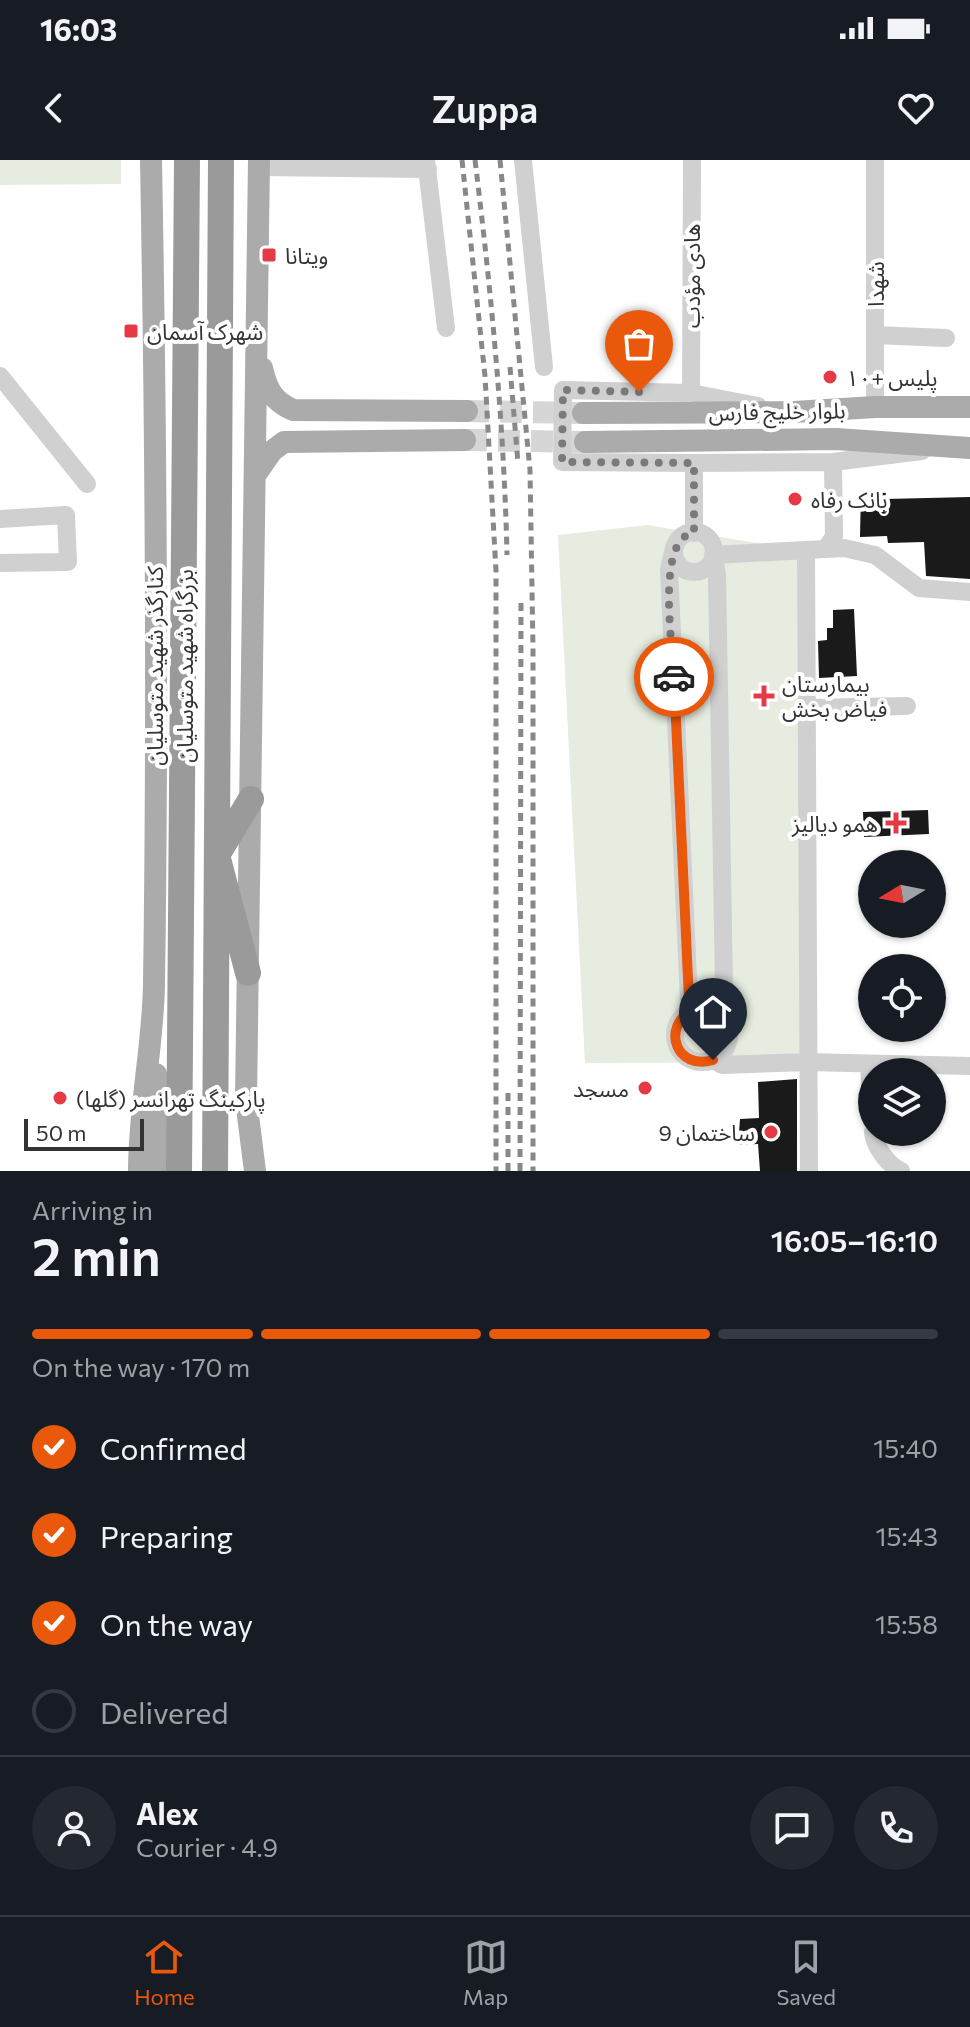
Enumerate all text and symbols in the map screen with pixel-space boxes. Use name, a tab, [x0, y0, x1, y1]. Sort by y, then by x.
text: 16:03	[40, 10, 117, 47]
icon: back	[32, 86, 76, 130]
text: Zuppa	[432, 86, 538, 130]
icon: heart	[894, 86, 938, 130]
street label: هادی مؤدب	[678, 224, 705, 328]
place label: ویتانا	[285, 242, 328, 269]
marker: ویتانا	[260, 246, 278, 264]
street label: شهدا	[862, 261, 889, 307]
pin	[605, 310, 673, 392]
place label: شهرک آسمان	[147, 318, 263, 345]
marker: شهرک آسمان	[122, 322, 140, 340]
icon: bag	[617, 322, 661, 366]
place label: پلیس +۱۰	[846, 364, 938, 393]
marker: پلیس +۱۰	[821, 368, 839, 386]
street label: بلوار خلیج فارس	[708, 396, 846, 430]
place label: بانک رفاه	[811, 486, 887, 514]
marker: بانک رفاه	[786, 490, 804, 508]
street label: کنارگذر شهید متوسلیان	[141, 565, 169, 766]
street label: بزرگراه شهید متوسلیان	[171, 569, 199, 763]
courier	[634, 637, 714, 717]
icon: car	[652, 655, 696, 699]
place label: بیمارستان فیاض بخش	[782, 670, 887, 722]
marker: بیمارستان فیاض بخش	[753, 685, 775, 707]
place label: همو دیالیز	[791, 810, 878, 837]
marker: همو دیالیز	[885, 812, 907, 834]
north arrow	[858, 850, 946, 938]
map controls	[858, 850, 946, 1146]
button: locate	[858, 954, 946, 1042]
pin	[679, 978, 747, 1060]
icon: home	[691, 990, 735, 1034]
button: layers	[858, 1058, 946, 1146]
place label: مسجد	[573, 1075, 629, 1102]
marker: مسجد	[636, 1079, 654, 1097]
place label: پارکینگ تهرانسر (گلها)	[76, 1085, 266, 1114]
marker: پارکینگ تهرانسر (گلها)	[51, 1089, 69, 1107]
scale bar	[24, 1115, 144, 1151]
text: 50 m	[36, 1119, 86, 1146]
place label: ساختمان 9	[658, 1119, 755, 1146]
marker: ساختمان 9	[762, 1123, 780, 1141]
text: Arriving in	[32, 1194, 153, 1225]
text: 16:05–16:10	[771, 1221, 938, 1258]
text: 2 min	[32, 1223, 161, 1287]
text: On the way · 170 m	[32, 1351, 250, 1382]
icon: check	[32, 1425, 76, 1469]
text: Confirmed	[100, 1429, 247, 1466]
text: 15:40	[873, 1432, 938, 1463]
icon: check	[32, 1513, 76, 1557]
text: Preparing	[100, 1517, 233, 1554]
text: 15:43	[875, 1520, 938, 1551]
icon: check	[32, 1601, 76, 1645]
text: On the way	[100, 1605, 253, 1642]
text: 15:58	[875, 1608, 938, 1639]
text: Delivered	[100, 1693, 229, 1730]
button: person	[32, 1786, 116, 1870]
button: chat	[750, 1786, 834, 1870]
button: phone	[854, 1786, 938, 1870]
text: Alex	[136, 1794, 199, 1831]
text: Courier · 4.9	[136, 1831, 278, 1862]
tab: Home	[134, 1935, 195, 2010]
tab: Map	[463, 1935, 508, 2010]
tab: Saved	[776, 1935, 836, 2010]

